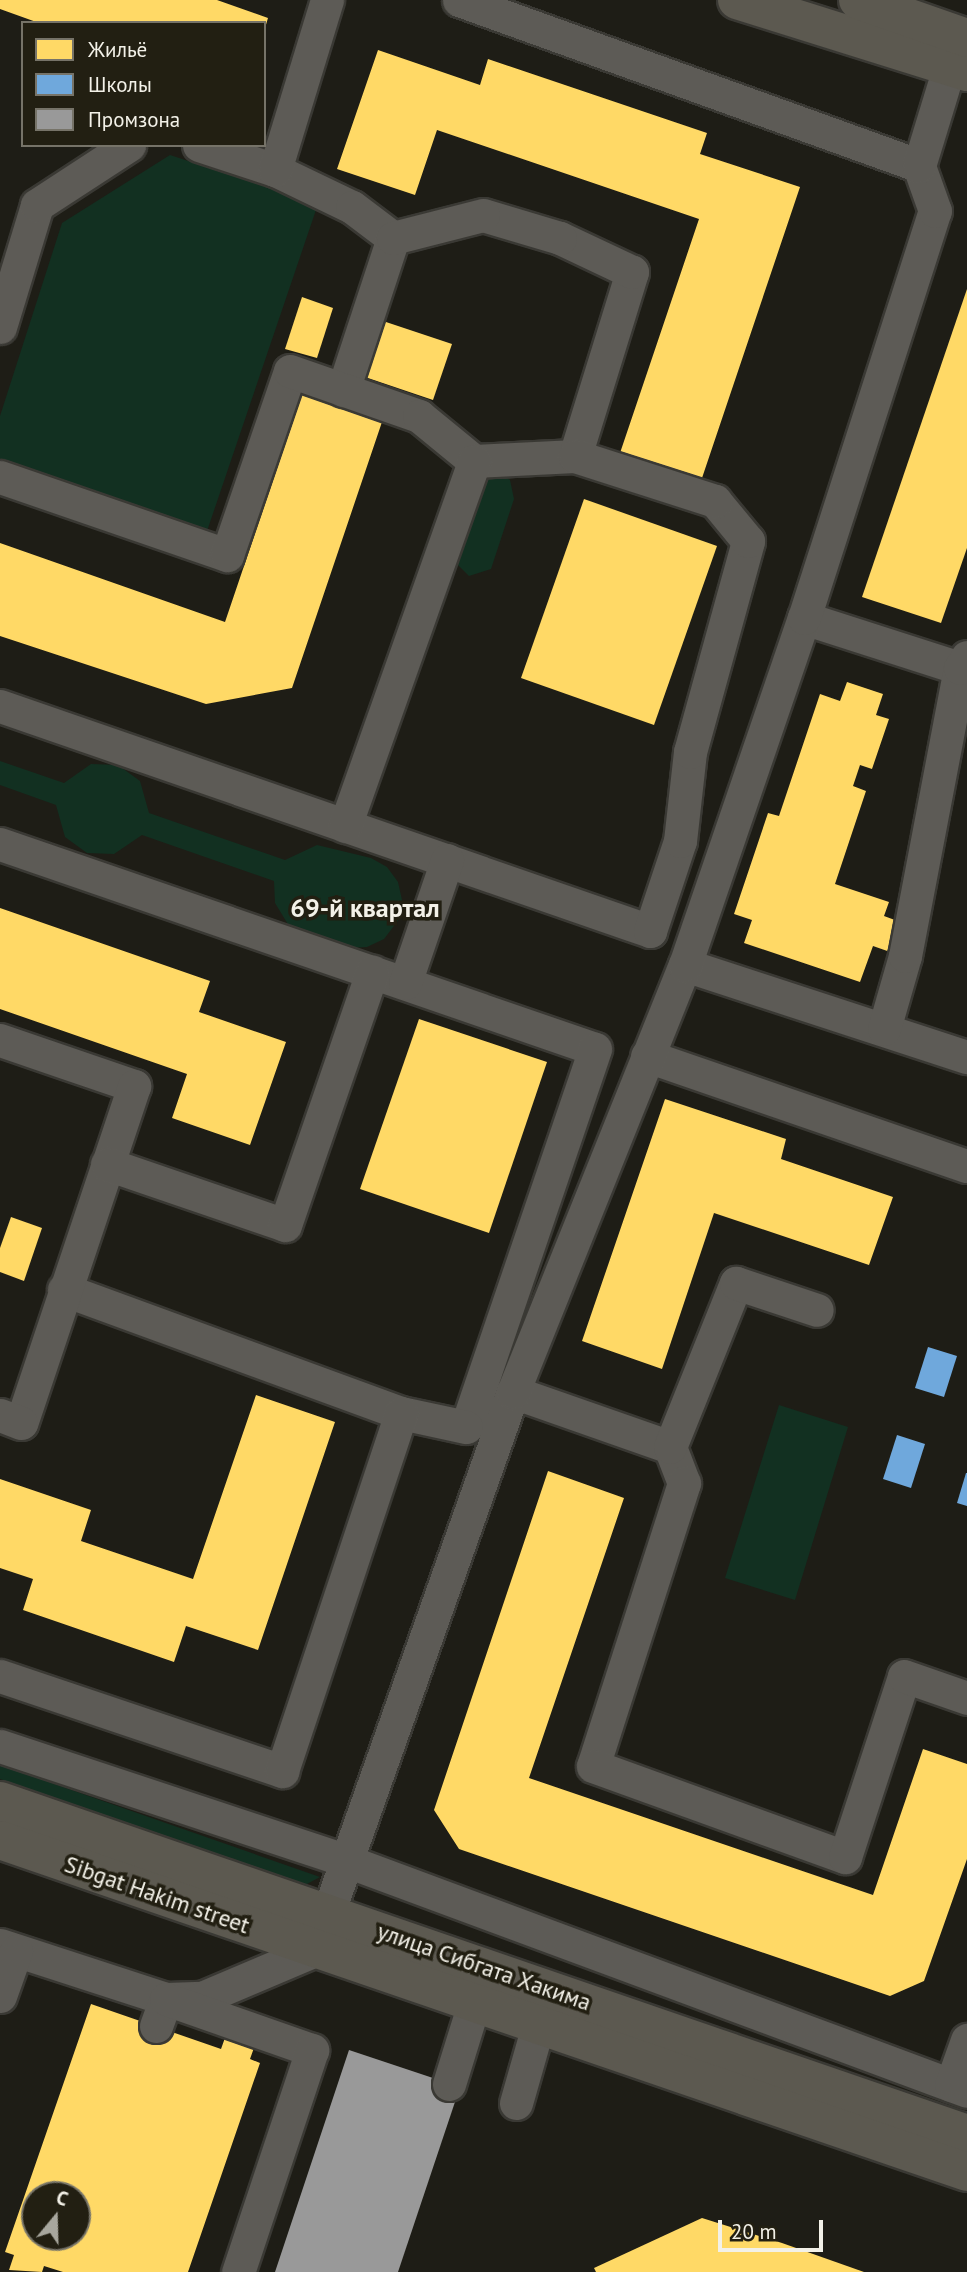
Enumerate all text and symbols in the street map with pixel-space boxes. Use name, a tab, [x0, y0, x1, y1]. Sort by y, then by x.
legend	[21, 21, 266, 147]
text: Жильё	[88, 36, 147, 63]
text: Школы	[88, 71, 152, 98]
text: Промзона	[88, 106, 180, 133]
district label: 69-й квартал	[290, 892, 440, 924]
street label: Sibgat Hakim street	[61, 1850, 253, 1940]
street label: улица Сибгата Хакима	[373, 1917, 595, 2017]
north arrow	[21, 2181, 91, 2251]
text: С	[53, 2185, 71, 2211]
scale bar	[722, 2206, 827, 2250]
text: 20 m	[731, 2218, 777, 2245]

